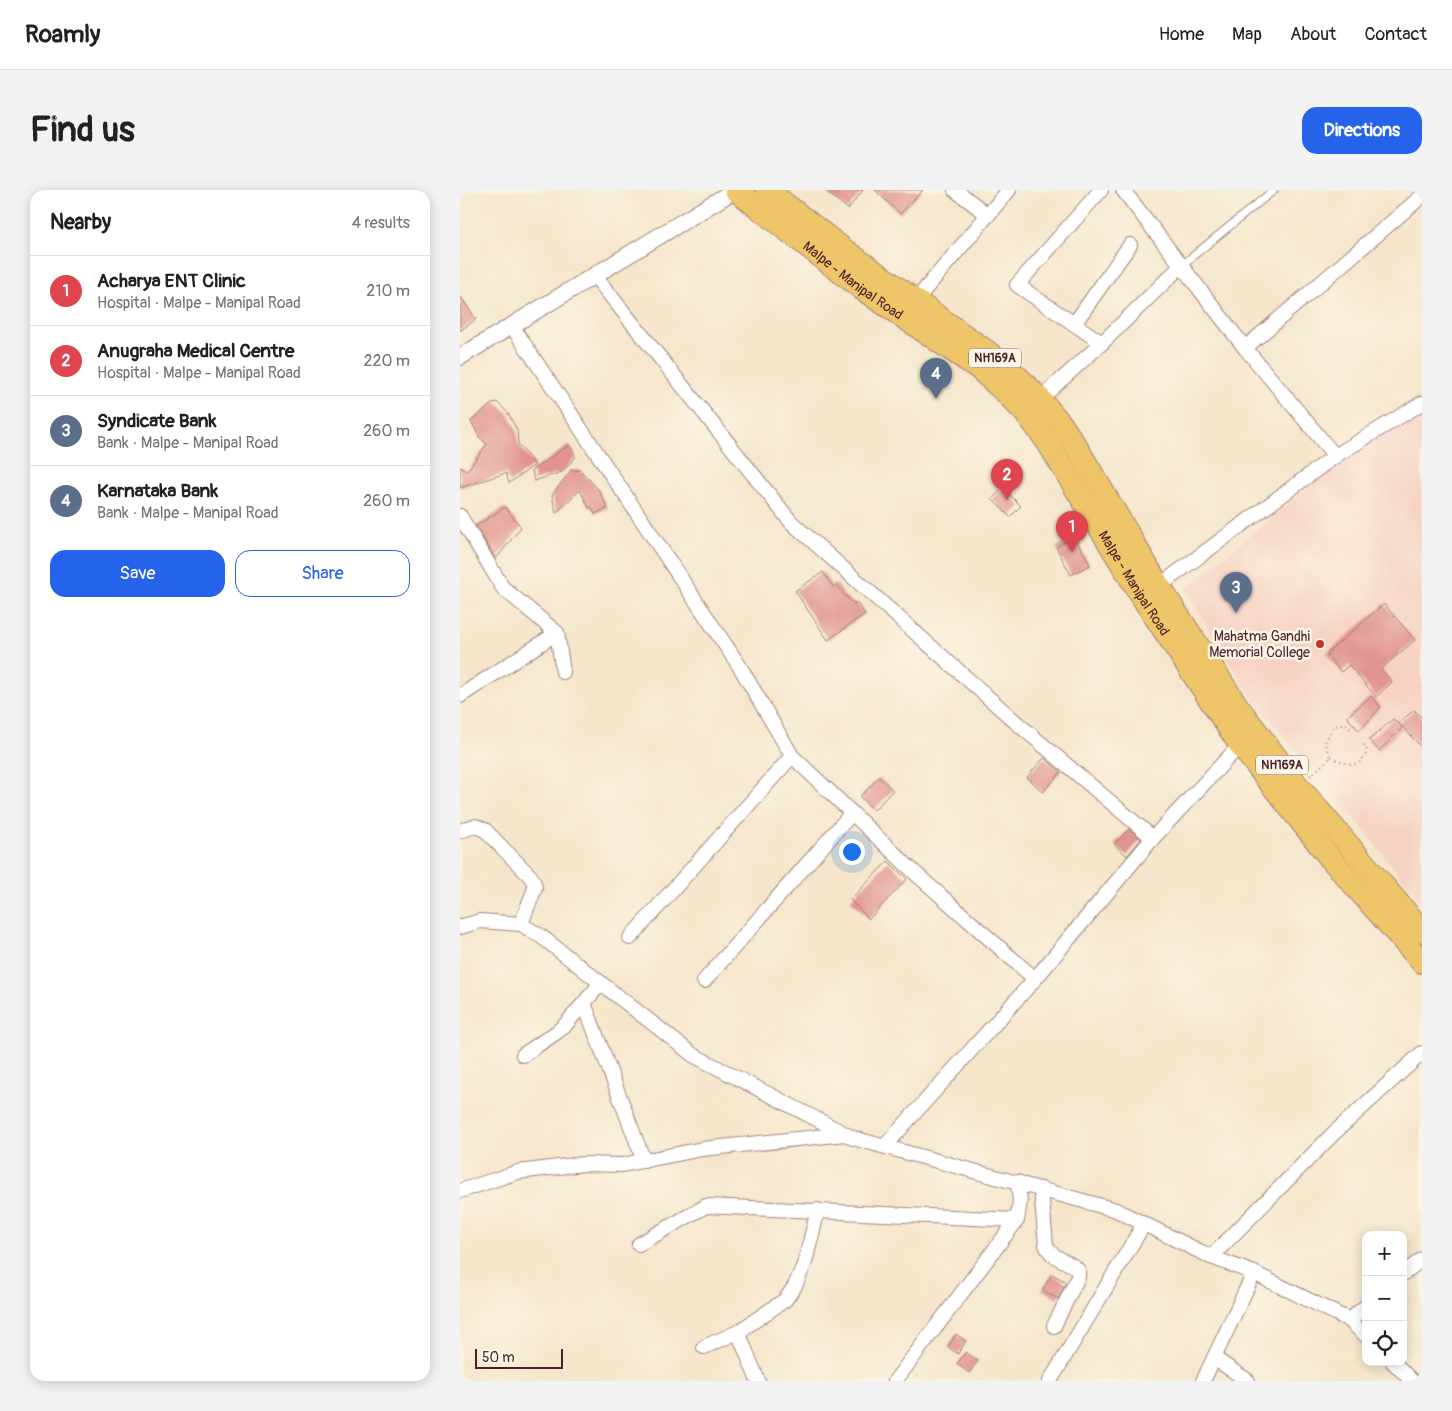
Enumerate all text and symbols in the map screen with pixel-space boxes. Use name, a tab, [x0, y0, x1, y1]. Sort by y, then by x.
text: Roamly	[25, 20, 100, 49]
text: Home	[1159, 23, 1204, 46]
text: Map	[1232, 23, 1262, 46]
text: About	[1290, 23, 1336, 46]
text: Contact	[1364, 23, 1427, 46]
button: Directions	[1302, 107, 1422, 154]
text: Find us	[30, 108, 135, 152]
text: Nearby	[50, 209, 111, 236]
text: 4 results	[352, 213, 410, 233]
street label: Malpe - Manipal Road	[800, 237, 907, 323]
text: Acharya ENT Clinic	[97, 269, 246, 293]
text: 1	[63, 281, 69, 301]
text: 210 m	[366, 281, 410, 301]
text: Hospital · Malpe - Manipal Road	[97, 293, 301, 313]
text: Anugraha Medical Centre	[97, 339, 294, 363]
road number: NH169A	[969, 348, 1021, 368]
text: 2	[62, 351, 70, 371]
text: 220 m	[364, 351, 410, 371]
pin: 4	[920, 358, 952, 399]
text: Hospital · Malpe - Manipal Road	[97, 363, 301, 383]
text: Syndicate Bank	[97, 409, 216, 433]
text: 3	[62, 421, 70, 441]
text: 260 m	[363, 421, 410, 441]
text: Bank · Malpe - Manipal Road	[97, 433, 279, 453]
pin: 2	[991, 459, 1023, 500]
text: Karnataka Bank	[97, 479, 218, 503]
text: 4	[61, 491, 71, 511]
text: 260 m	[363, 491, 410, 511]
text: Bank · Malpe - Manipal Road	[97, 503, 279, 523]
pin: 1	[1056, 511, 1088, 552]
street label: Malpe - Manipal Road	[1095, 527, 1174, 639]
button: Save	[50, 550, 225, 597]
button: Share	[235, 550, 410, 597]
pin: 3	[1220, 572, 1252, 613]
place label: Mahatma Gandhi Memorial College	[1209, 628, 1310, 661]
marker: Mahatma Gandhi Memorial College	[1314, 638, 1326, 650]
road number: NH169A	[1256, 756, 1308, 774]
your location	[839, 839, 865, 865]
map controls	[1362, 1231, 1407, 1366]
button: +	[1362, 1231, 1407, 1276]
button: −	[1362, 1276, 1407, 1321]
button: locate	[1362, 1321, 1407, 1366]
scale bar	[475, 1346, 562, 1369]
text: 50 m	[482, 1349, 515, 1366]

